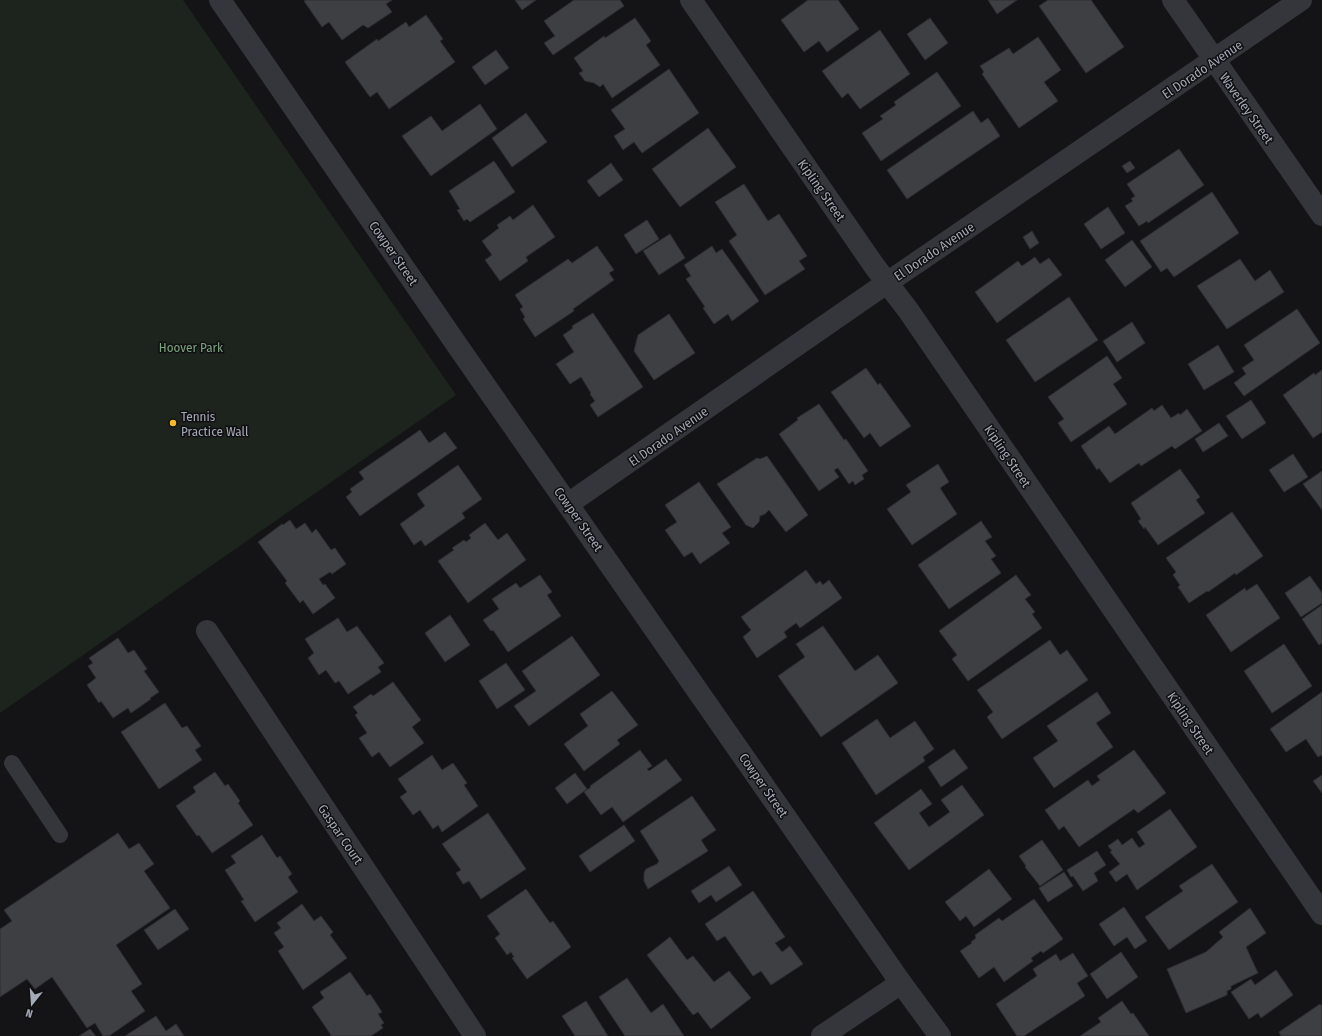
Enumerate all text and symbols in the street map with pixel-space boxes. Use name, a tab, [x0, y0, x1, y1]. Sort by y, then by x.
street label: El Dorado Avenue	[1159, 37, 1245, 102]
street label: Waverley Street	[1217, 70, 1277, 147]
street label: Kipling Street	[795, 157, 849, 225]
street label: Cowper Street	[366, 218, 422, 289]
street label: El Dorado Avenue	[891, 219, 977, 284]
park label: Hoover Park	[159, 340, 224, 355]
street label: El Dorado Avenue	[626, 404, 711, 469]
place label: Tennis Practice Wall	[181, 409, 249, 439]
marker: Tennis Practice Wall	[168, 418, 178, 428]
street label: Kipling Street	[981, 422, 1034, 491]
street label: Cowper Street	[551, 484, 607, 555]
street label: Kipling Street	[1164, 689, 1217, 758]
street label: Cowper Street	[736, 750, 792, 821]
street label: Gaspar Court	[315, 802, 366, 868]
north arrow	[12, 984, 52, 1024]
text: N	[24, 1006, 34, 1020]

